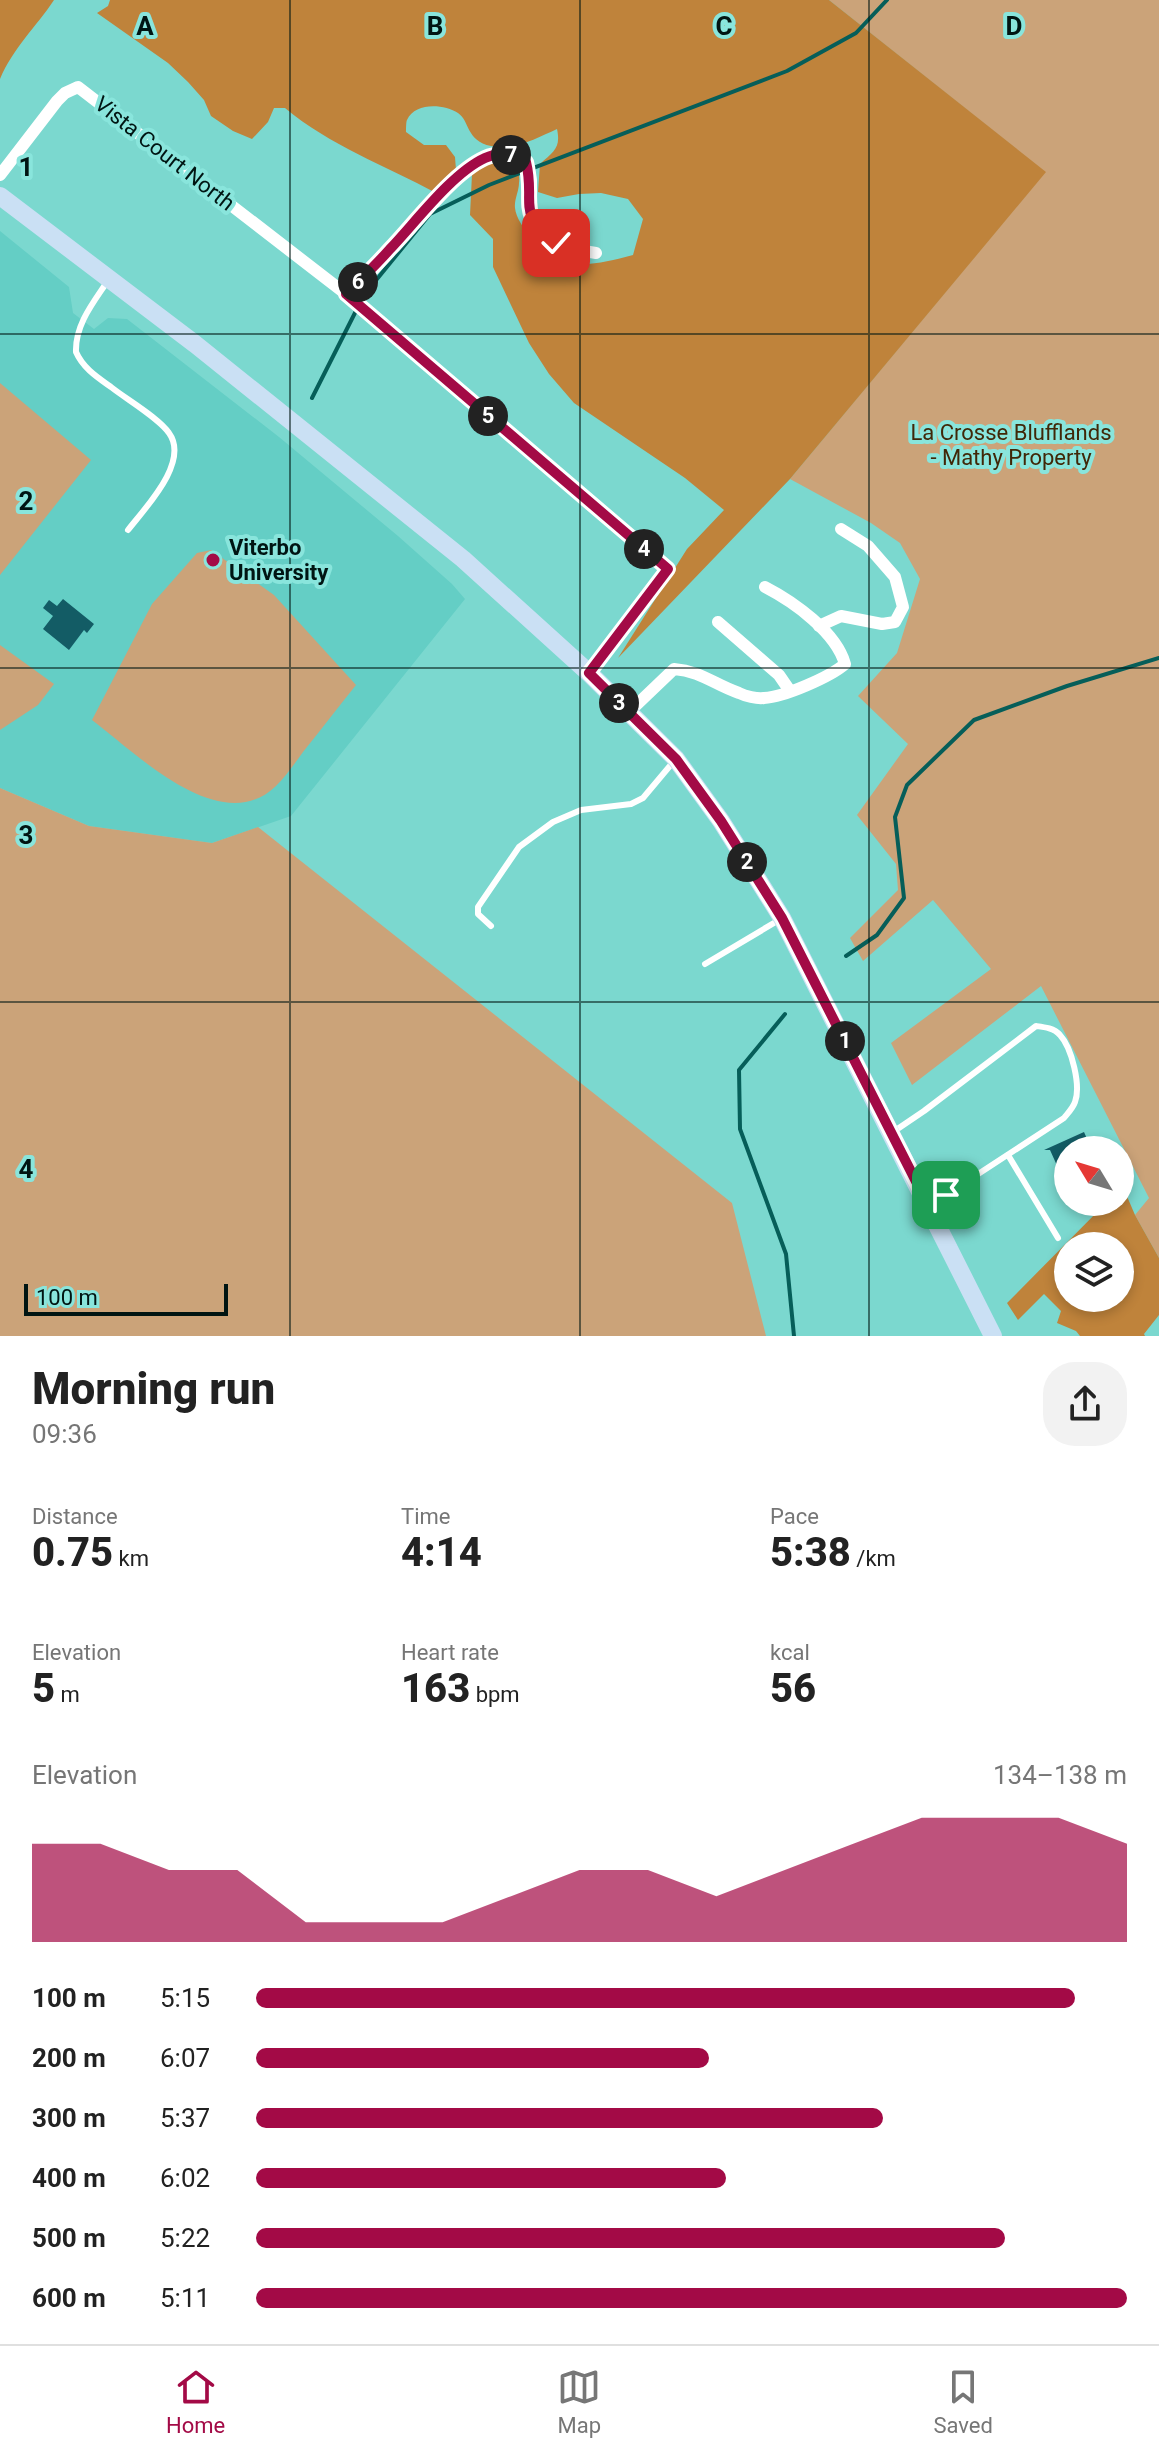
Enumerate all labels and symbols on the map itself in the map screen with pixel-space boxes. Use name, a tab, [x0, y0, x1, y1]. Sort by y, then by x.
text: A	[136, 11, 154, 41]
text: B	[427, 11, 443, 41]
text: C	[715, 11, 733, 41]
text: D	[1006, 11, 1022, 41]
street label: Vista Court North	[90, 91, 240, 216]
pin: 7	[491, 135, 531, 175]
text: 1	[19, 152, 33, 182]
pin	[522, 209, 590, 277]
pin: 6	[338, 262, 378, 302]
pin: 5	[468, 396, 508, 436]
park label: La Crosse Blufflands - Mathy Property	[910, 420, 1112, 470]
text: 2	[19, 486, 33, 516]
pin: 4	[624, 529, 664, 569]
place label: Viterbo University	[229, 535, 329, 585]
marker: Viterbo University	[204, 551, 222, 569]
pin: 3	[599, 683, 639, 723]
text: 3	[19, 820, 33, 850]
pin: 2	[727, 842, 767, 882]
pin: 1	[825, 1021, 865, 1061]
north arrow	[1054, 1136, 1134, 1216]
text: 4	[19, 1154, 34, 1184]
pin	[912, 1161, 980, 1229]
scale bar	[24, 1280, 228, 1316]

